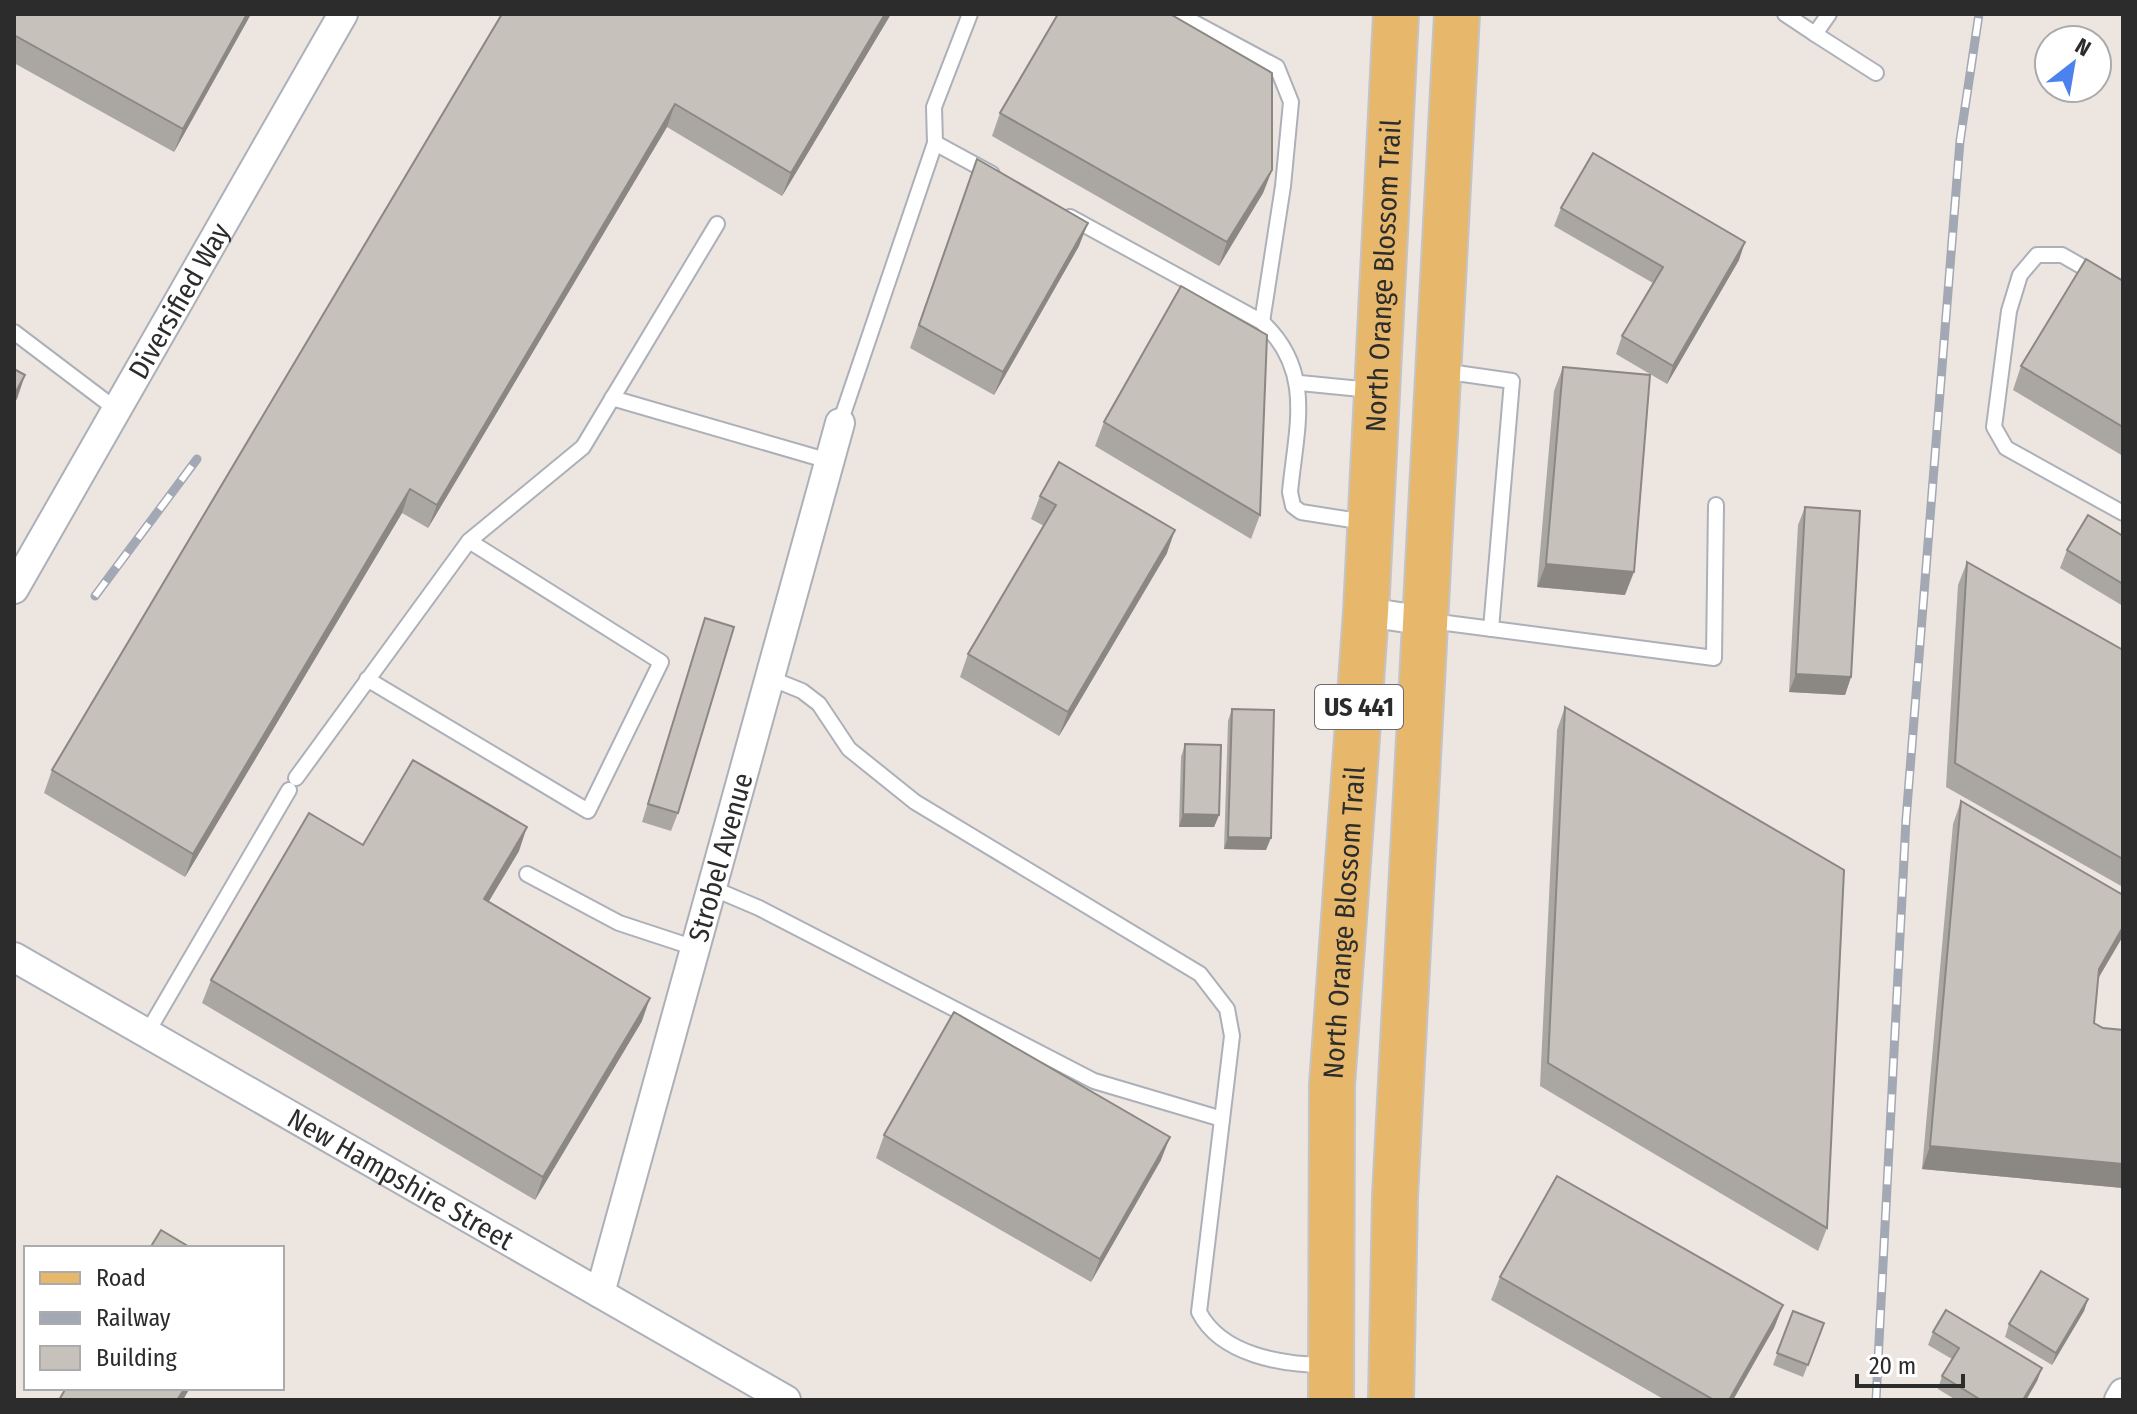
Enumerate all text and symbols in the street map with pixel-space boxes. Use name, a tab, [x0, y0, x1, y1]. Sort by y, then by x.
north arrow	[2033, 24, 2113, 104]
text: N	[2070, 32, 2096, 62]
street label: North Orange Blossom Trail	[1359, 118, 1408, 433]
street label: Diversified Way	[122, 217, 237, 385]
road number: US 441	[1315, 685, 1403, 729]
street label: North Orange Blossom Trail	[1316, 765, 1372, 1080]
street label: Strobel Avenue	[682, 769, 760, 946]
street label: New Hampshire Street	[282, 1102, 520, 1258]
legend	[24, 1246, 284, 1390]
text: Road	[96, 1264, 146, 1292]
text: Railway	[96, 1304, 171, 1332]
scale bar	[1857, 1338, 1963, 1388]
text: Building	[96, 1344, 178, 1372]
text: 20 m	[1869, 1352, 1916, 1380]

